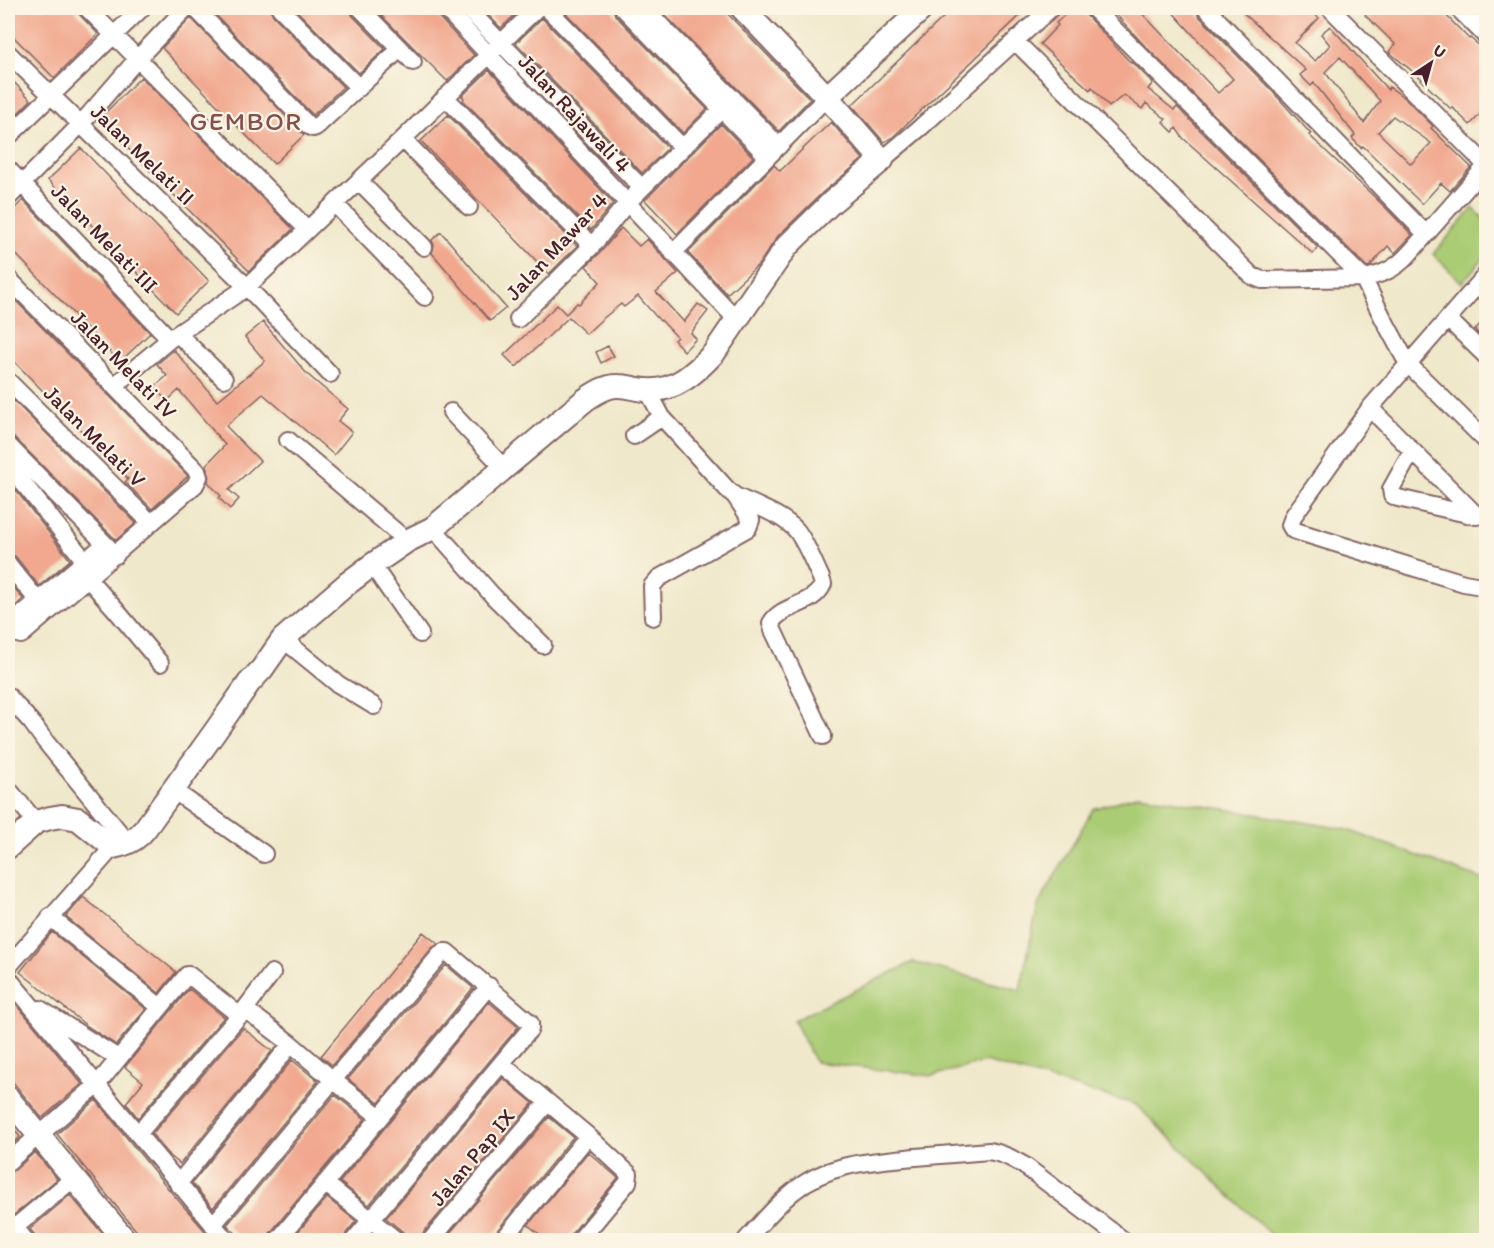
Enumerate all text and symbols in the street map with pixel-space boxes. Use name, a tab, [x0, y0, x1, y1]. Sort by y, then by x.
north arrow	[1401, 33, 1461, 93]
text: U	[1430, 40, 1449, 62]
street label: Jalan Rajawali 4	[513, 48, 637, 179]
street label: Jalan Melati II	[85, 98, 200, 211]
district label: GEMBOR	[189, 105, 303, 137]
street label: Jalan Melati III	[45, 178, 164, 299]
street label: Jalan Mawar 4	[499, 187, 613, 306]
street label: Jalan Melati IV	[65, 304, 182, 425]
street label: Jalan Melati V	[38, 380, 151, 493]
street label: Jalan Pap IX	[424, 1103, 521, 1211]

